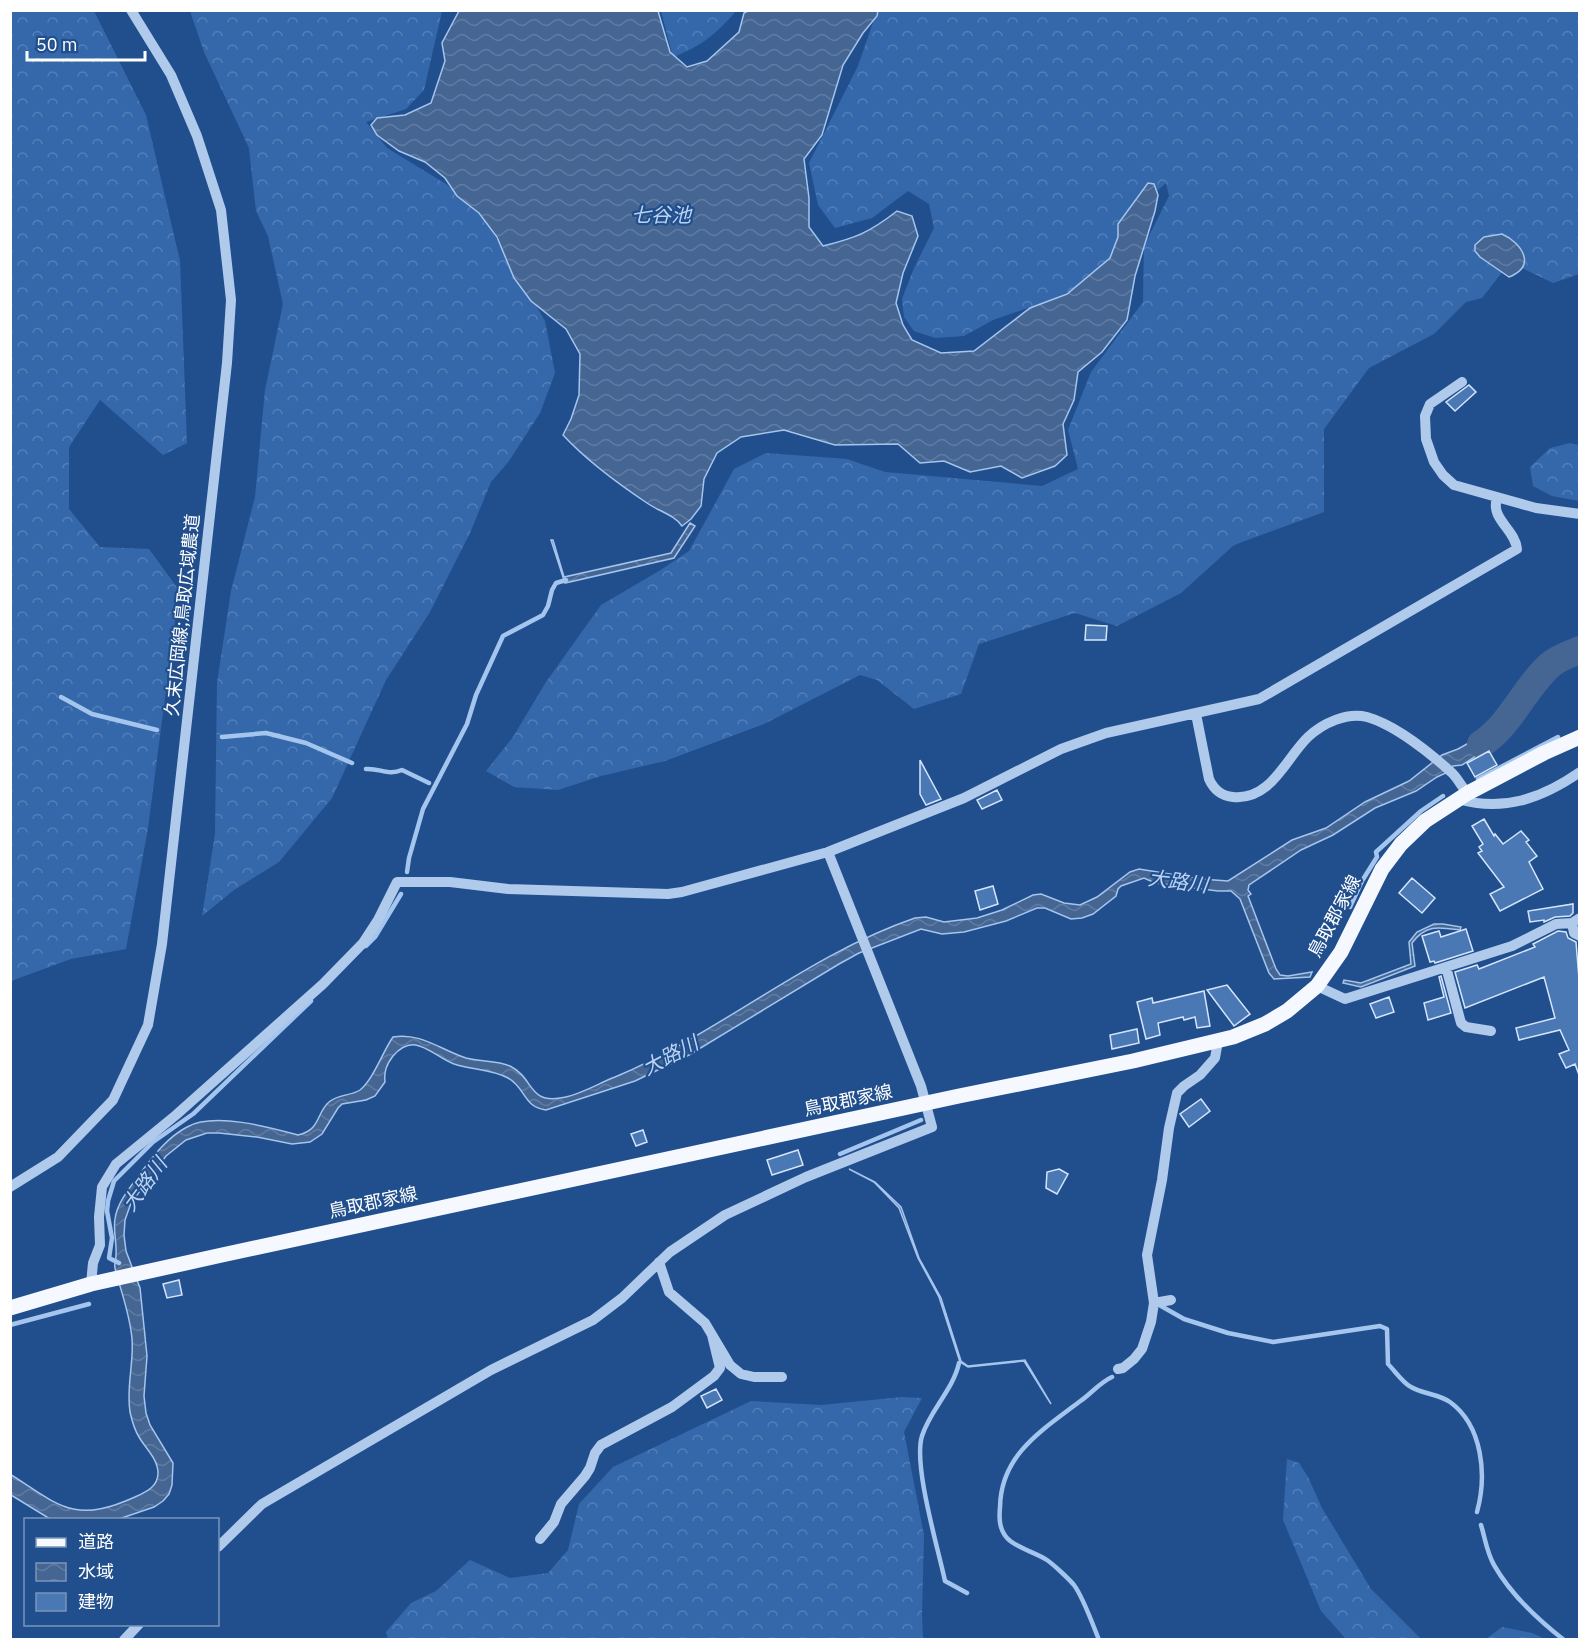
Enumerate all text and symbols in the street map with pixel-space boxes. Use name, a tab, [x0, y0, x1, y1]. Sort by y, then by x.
scale bar	[27, 24, 146, 62]
text: 50 m	[36, 33, 78, 56]
water label: 七谷池	[631, 201, 693, 228]
street label: 久末広岡線;鳥取広域農道	[160, 513, 204, 717]
water label: 大路川	[1147, 864, 1211, 898]
street label: 鳥取郡家線	[1303, 871, 1365, 961]
water label: 大路川	[637, 1028, 705, 1081]
street label: 鳥取郡家線	[802, 1079, 894, 1121]
water label: 大路川	[115, 1150, 174, 1216]
street label: 鳥取郡家線	[327, 1181, 419, 1223]
legend	[24, 1518, 219, 1626]
text: 道路	[78, 1530, 114, 1553]
text: 水域	[78, 1560, 114, 1583]
text: 建物	[78, 1590, 114, 1613]

